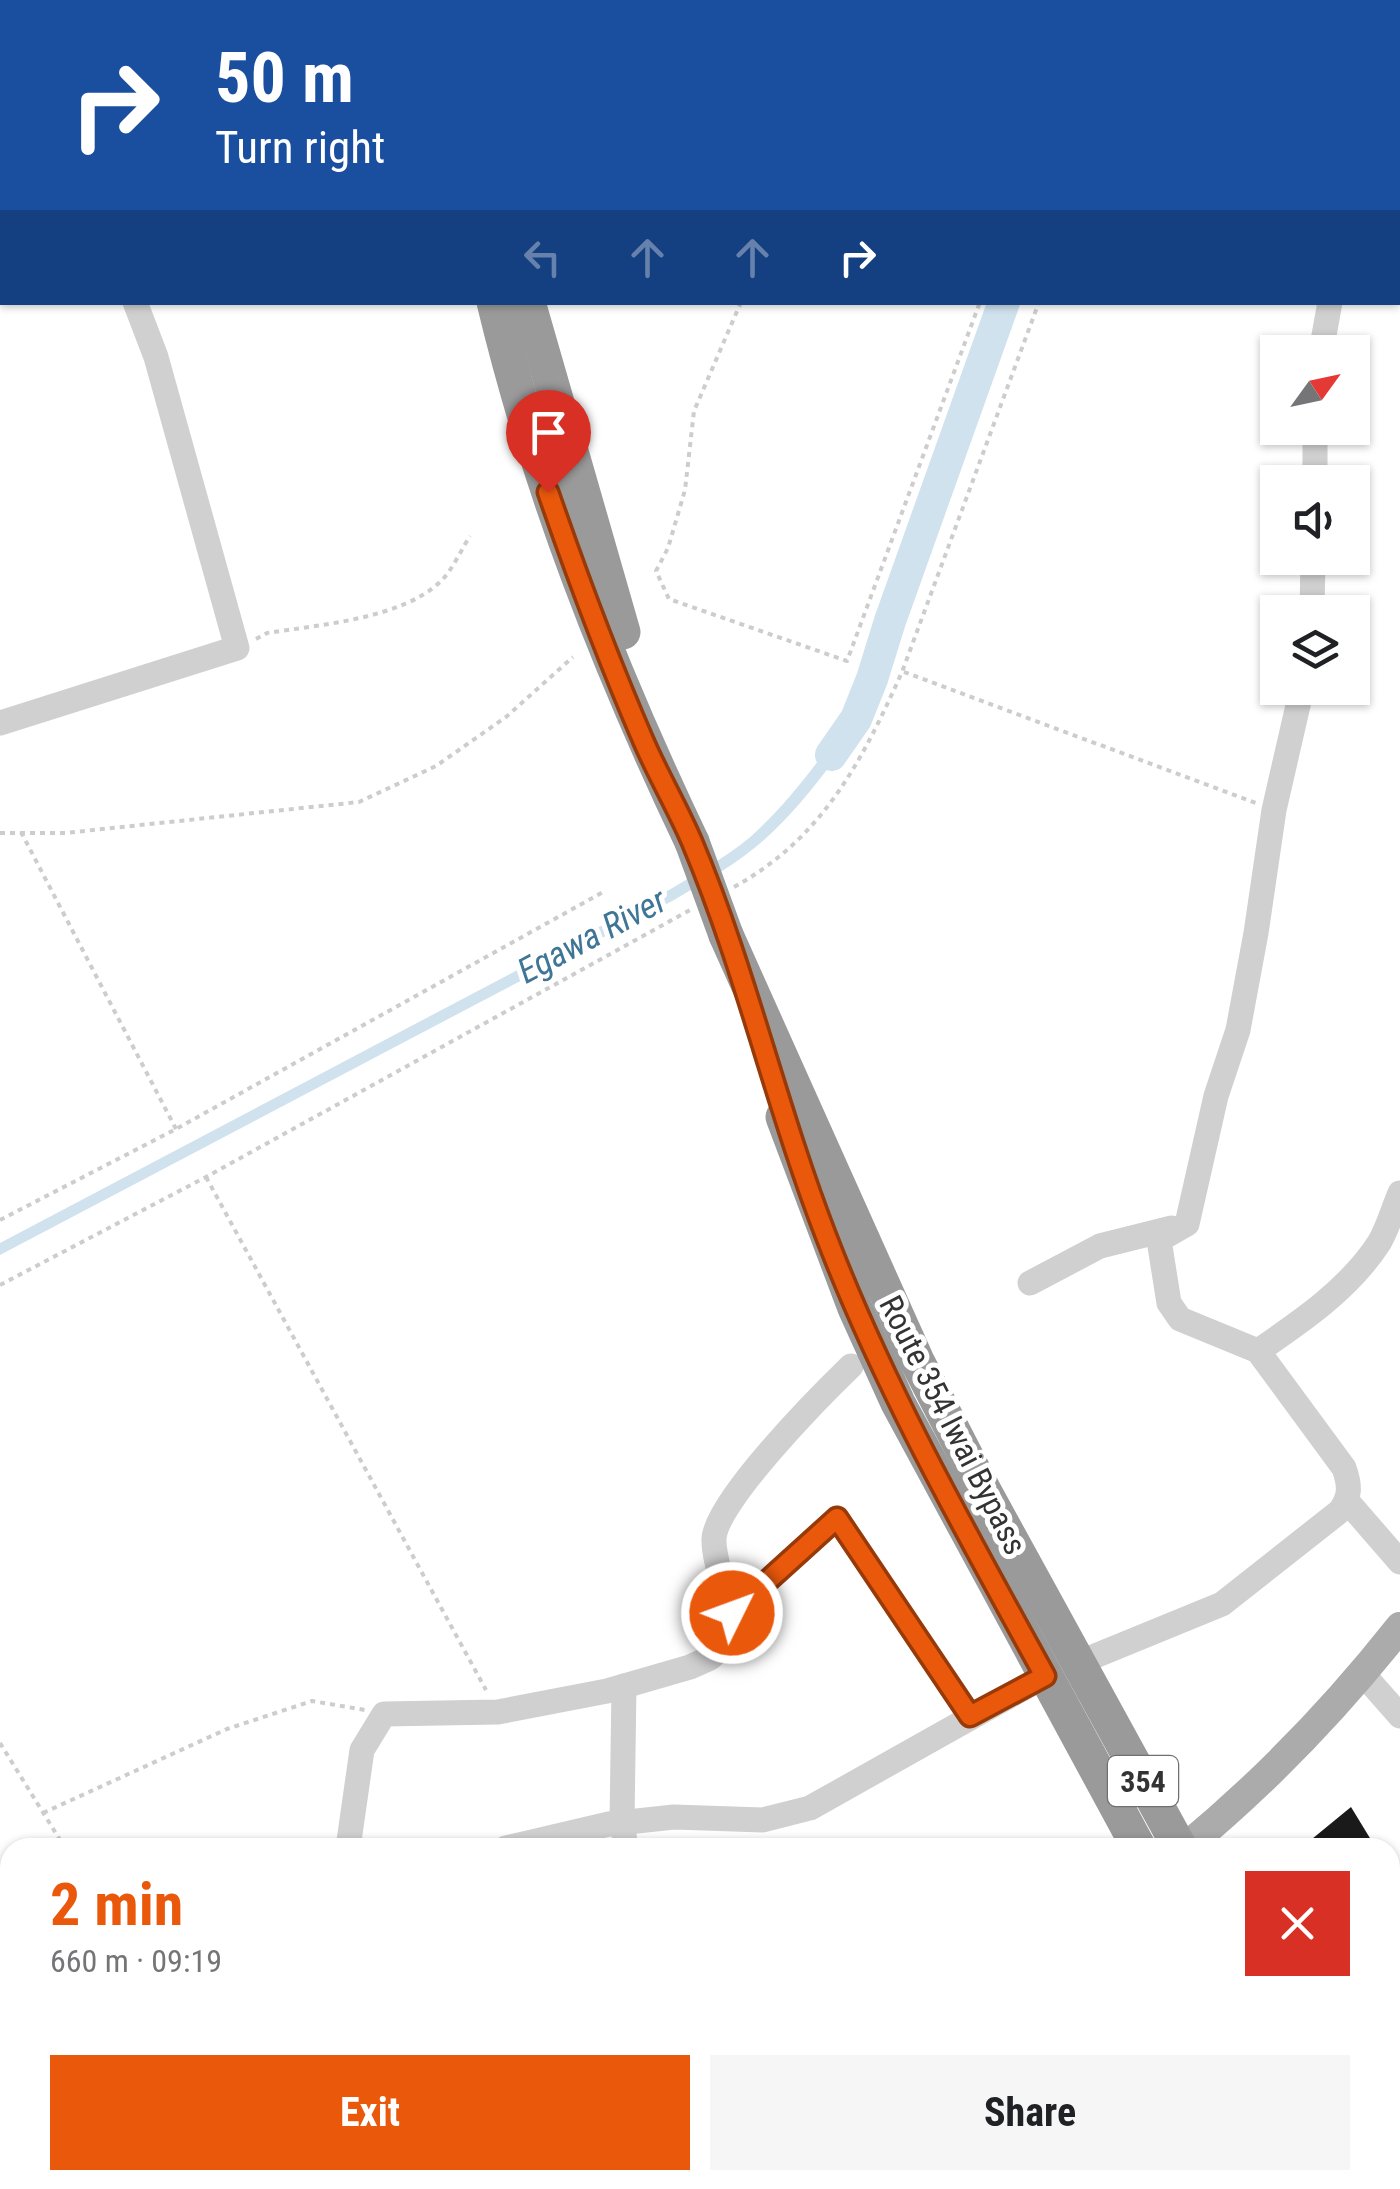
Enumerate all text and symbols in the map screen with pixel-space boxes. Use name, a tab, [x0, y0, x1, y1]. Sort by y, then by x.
text: 50 m	[215, 37, 354, 119]
icon: right	[50, 40, 180, 170]
text: Turn right	[215, 121, 385, 174]
icon: left	[515, 230, 570, 285]
icon: ahead	[620, 230, 675, 285]
icon: ahead	[725, 230, 780, 285]
icon: right	[830, 230, 885, 285]
north arrow	[1260, 335, 1370, 445]
map controls	[1260, 335, 1370, 705]
pin	[506, 390, 591, 493]
icon: arrive	[521, 405, 576, 460]
button: sound	[1260, 465, 1370, 575]
button: layers	[1260, 595, 1370, 705]
water label: Egawa River	[511, 880, 674, 992]
street label: Route 354 Iwai Bypass	[871, 1289, 1035, 1561]
position arrow	[680, 1561, 784, 1665]
road number: 354	[1108, 1756, 1178, 1806]
text: 2 min	[50, 1869, 183, 1940]
button: close	[1245, 1871, 1350, 1976]
text: 660 m · 09:19	[50, 1942, 222, 1980]
button: Exit	[50, 2055, 690, 2170]
button: Share	[710, 2055, 1350, 2170]

